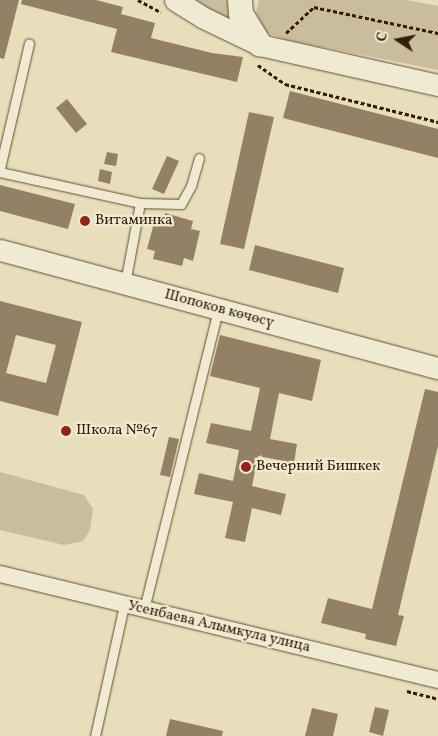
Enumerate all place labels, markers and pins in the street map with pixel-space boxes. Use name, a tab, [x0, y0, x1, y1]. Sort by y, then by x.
place label: Витаминка	[95, 212, 172, 230]
marker: Витаминка	[79, 215, 91, 227]
place label: Школа №67	[76, 422, 158, 440]
marker: Школа №67	[60, 425, 72, 437]
place label: Вечерний Бишкек	[256, 458, 380, 476]
marker: Вечерний Бишкек	[240, 461, 252, 473]

